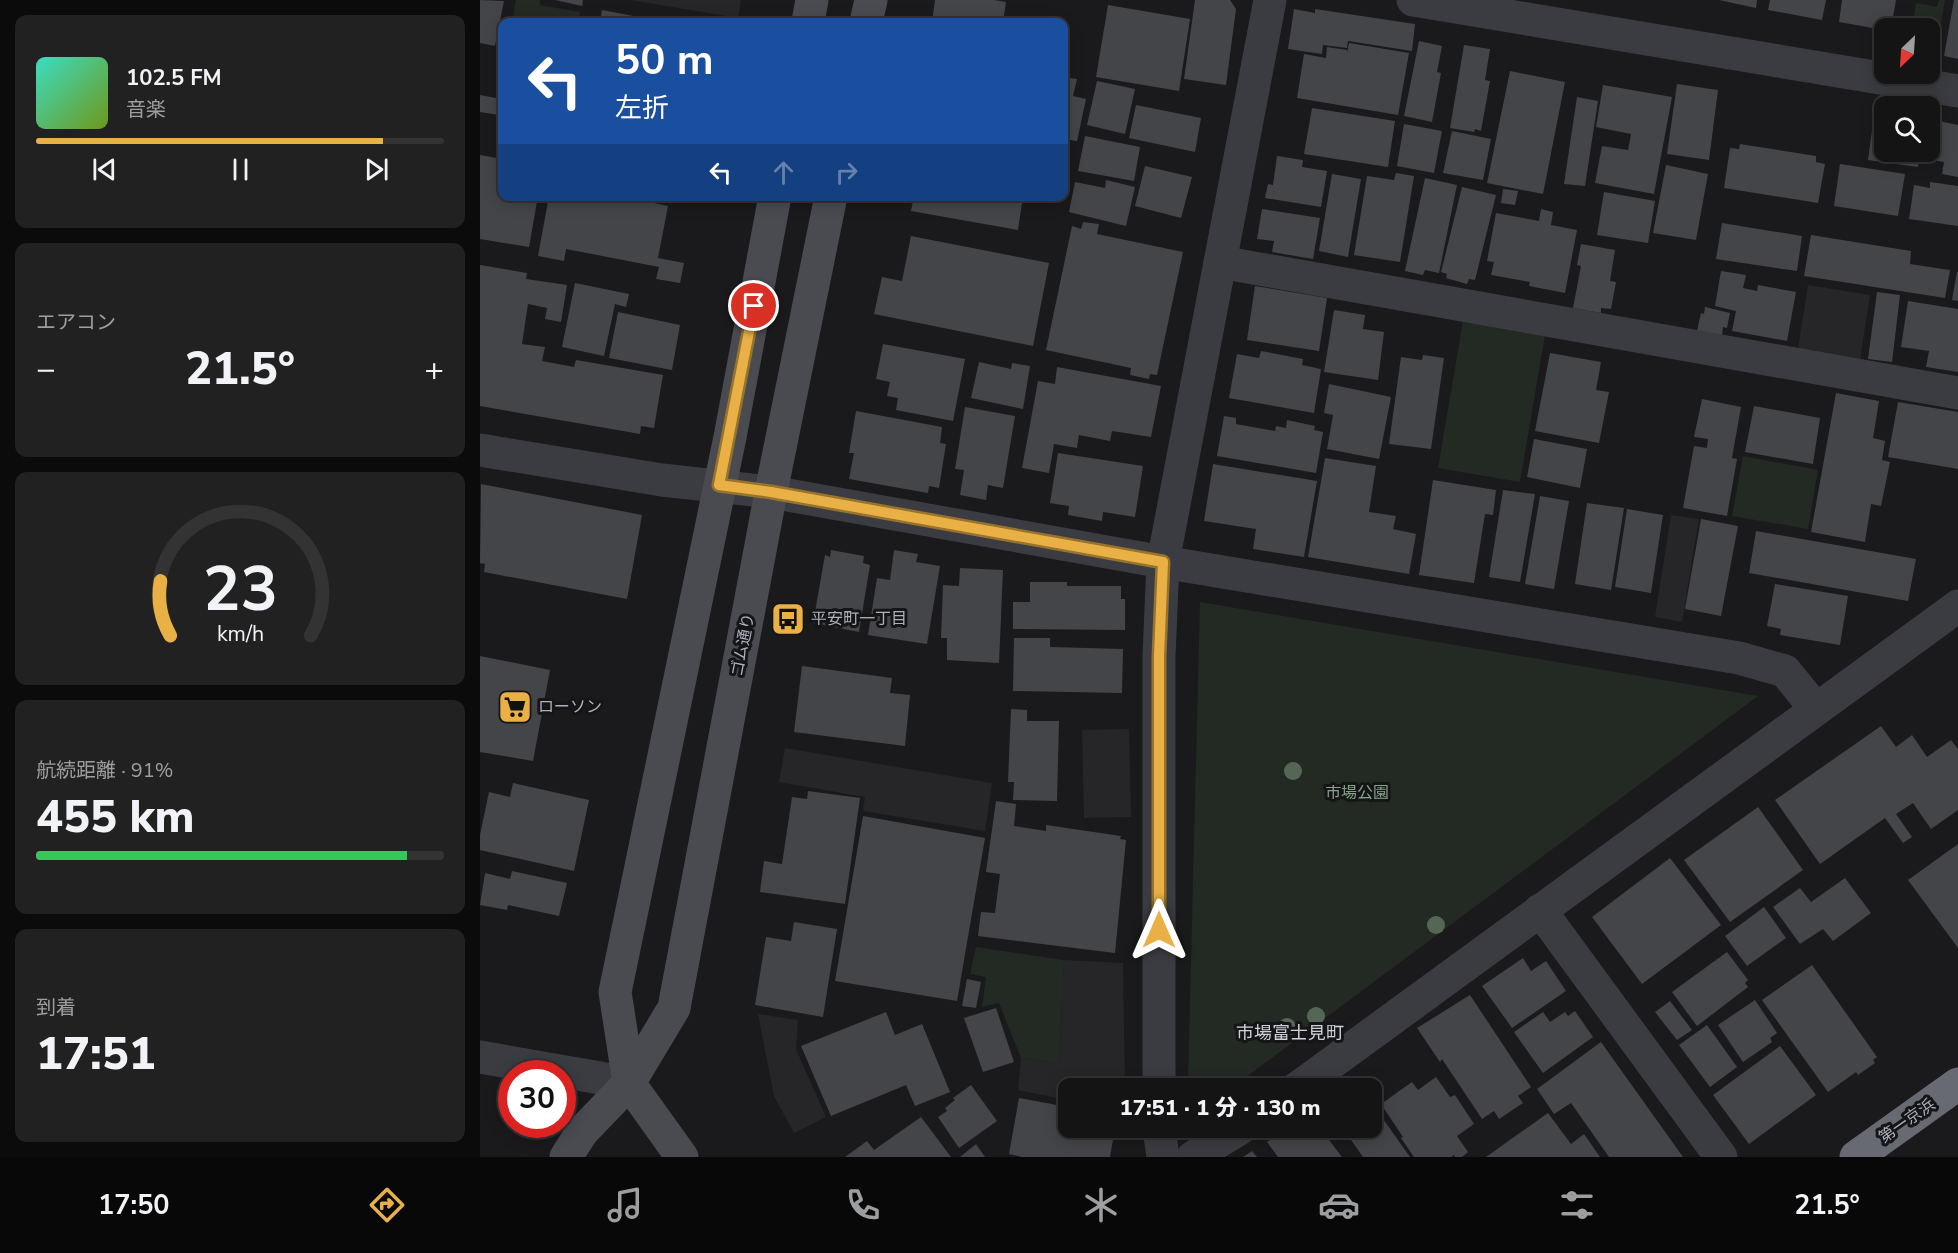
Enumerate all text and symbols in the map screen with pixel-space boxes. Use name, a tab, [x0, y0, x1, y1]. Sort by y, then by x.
north arrow	[1874, 18, 1940, 84]
map controls	[1874, 18, 1940, 162]
text: 50 m	[615, 32, 714, 89]
icon: left	[516, 42, 594, 120]
text: 102.5 FM	[126, 63, 222, 93]
text: 左折	[615, 90, 669, 127]
text: 音楽	[126, 96, 166, 123]
button: search	[1874, 96, 1940, 162]
icon: previous	[88, 153, 121, 186]
icon: pause	[224, 153, 257, 186]
icon: next	[360, 153, 393, 186]
icon: left	[704, 156, 737, 189]
icon: ahead	[767, 156, 800, 189]
icon: right	[830, 156, 863, 189]
pin	[728, 280, 779, 331]
icon: arrive	[737, 289, 770, 322]
text: エアコン	[36, 309, 116, 336]
text: 21.5°	[185, 339, 295, 400]
text: −	[36, 347, 56, 392]
text: +	[424, 347, 444, 392]
text: 23	[203, 547, 277, 632]
bus stop icon: 平安町一丁目	[770, 601, 806, 637]
place label: 平安町一丁目	[811, 608, 907, 630]
street label: ゴム通り	[726, 611, 760, 679]
text: km/h	[216, 619, 264, 649]
supermarket icon: ローソン	[497, 689, 533, 725]
place label: ローソン	[538, 696, 602, 718]
text: 航続距離 · 91%	[36, 757, 173, 784]
park label: 市場公園	[1325, 782, 1389, 804]
text: 455 km	[36, 787, 195, 848]
position arrow	[1127, 898, 1191, 962]
text: 到着	[36, 994, 76, 1021]
district label: 市場富士見町	[1236, 1021, 1344, 1045]
text: 17:51	[36, 1024, 156, 1085]
speed limit sign: 30	[498, 1060, 576, 1138]
text: 17:51 · 1 分 · 130 m	[1119, 1093, 1321, 1123]
street label: 第一京浜	[1874, 1094, 1940, 1148]
icon: directions	[366, 1184, 408, 1226]
icon: music	[604, 1184, 646, 1226]
icon: phone	[842, 1184, 884, 1226]
icon: climate	[1080, 1184, 1122, 1226]
icon: car	[1318, 1184, 1360, 1226]
icon: filters	[1556, 1184, 1598, 1226]
text: 17:50	[98, 1187, 170, 1224]
text: 21.5°	[1794, 1187, 1860, 1224]

